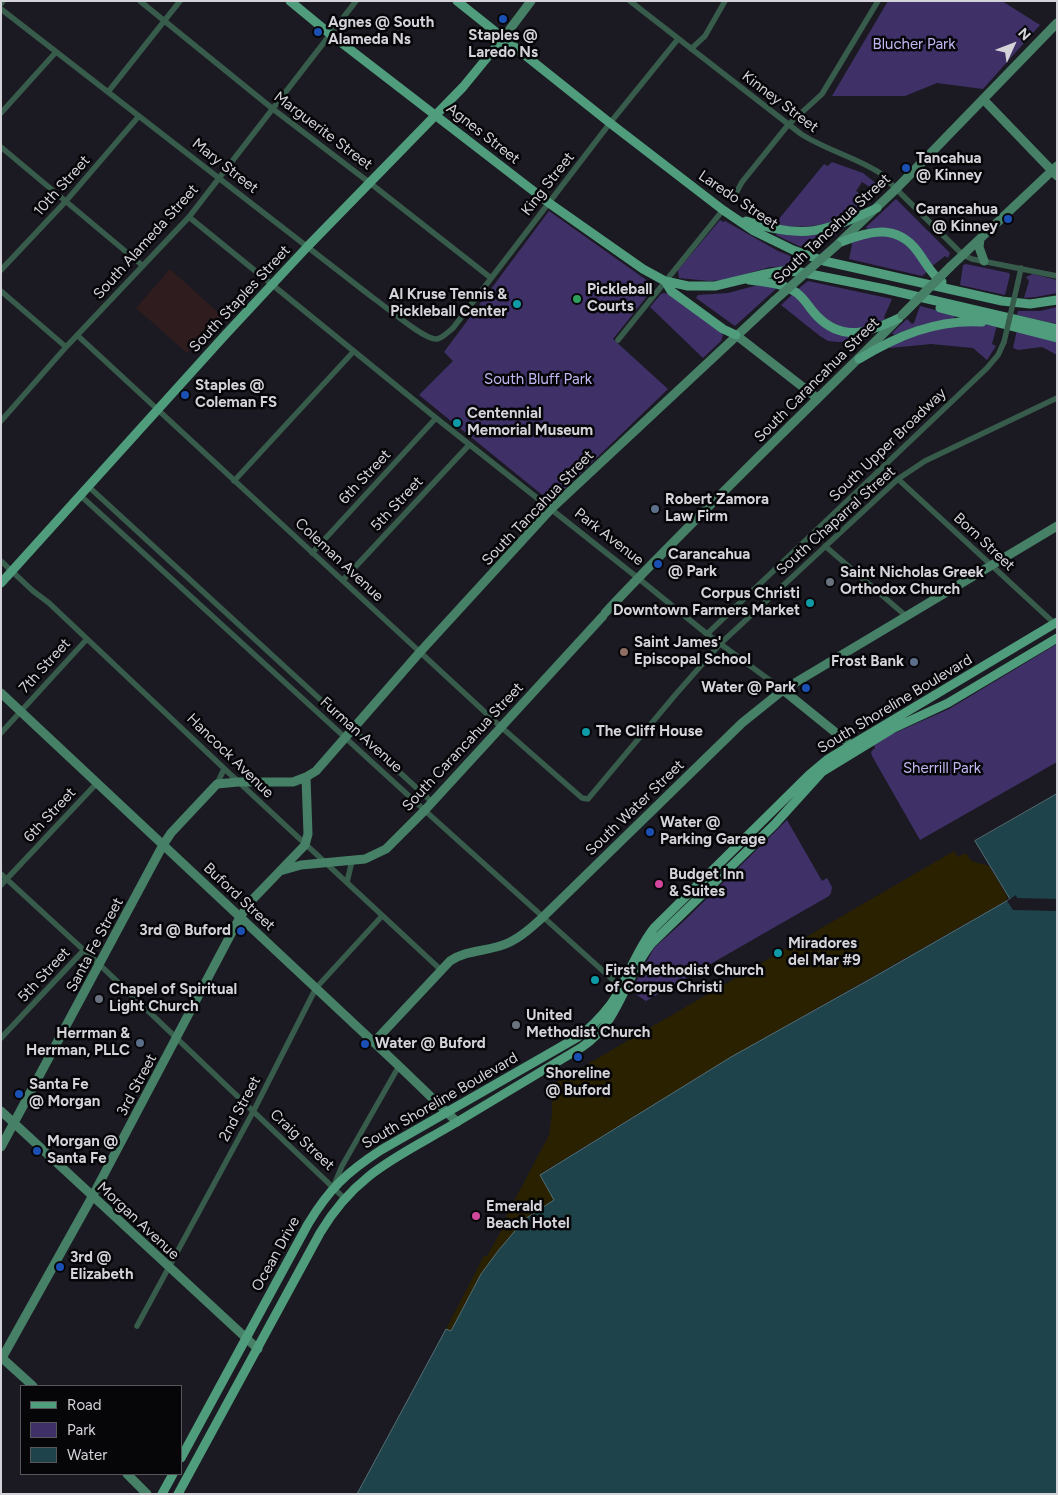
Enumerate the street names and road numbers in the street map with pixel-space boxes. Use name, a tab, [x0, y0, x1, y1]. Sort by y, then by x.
street label: Kinney Street	[738, 67, 822, 137]
street label: Marguerite Street	[270, 88, 376, 174]
street label: Agnes Street	[443, 100, 523, 168]
street label: Mary Street	[188, 135, 262, 197]
street label: King Street	[518, 149, 578, 219]
street label: 10th Street	[30, 152, 94, 220]
street label: Laredo Street	[695, 167, 781, 233]
street label: South Tancahua Street	[770, 170, 894, 288]
street label: South Alameda Street	[90, 181, 202, 303]
street label: South Staples Street	[186, 242, 294, 356]
street label: South Carancahua Street	[751, 314, 883, 446]
street label: South Upper Broadway	[826, 384, 950, 506]
street label: 6th Street	[335, 446, 395, 508]
street label: South Tancahua Street	[478, 447, 598, 569]
street label: South Chaparral Street	[773, 463, 899, 579]
street label: 5th Street	[367, 473, 427, 535]
street label: Park Avenue	[571, 504, 647, 570]
street label: Born Street	[950, 509, 1018, 575]
street label: Coleman Avenue	[291, 514, 387, 606]
street label: 7th Street	[16, 635, 74, 697]
street label: South Shoreline Boulevard	[814, 651, 976, 757]
street label: South Carancahua Street	[399, 679, 527, 815]
street label: Furman Avenue	[316, 693, 406, 777]
street label: Hancock Avenue	[183, 710, 277, 802]
street label: South Water Street	[582, 756, 688, 860]
street label: 6th Street	[20, 784, 80, 846]
street label: Buford Street	[199, 859, 279, 935]
street label: Santa Fe Street	[63, 895, 127, 995]
street label: 5th Street	[14, 944, 74, 1006]
street label: South Shoreline Boulevard	[359, 1049, 521, 1153]
street label: 3rd Street	[113, 1051, 161, 1119]
street label: 2nd Street	[215, 1073, 265, 1145]
street label: Craig Street	[266, 1106, 338, 1174]
street label: Morgan Avenue	[93, 1178, 183, 1264]
street label: Ocean Drive	[248, 1214, 304, 1294]

